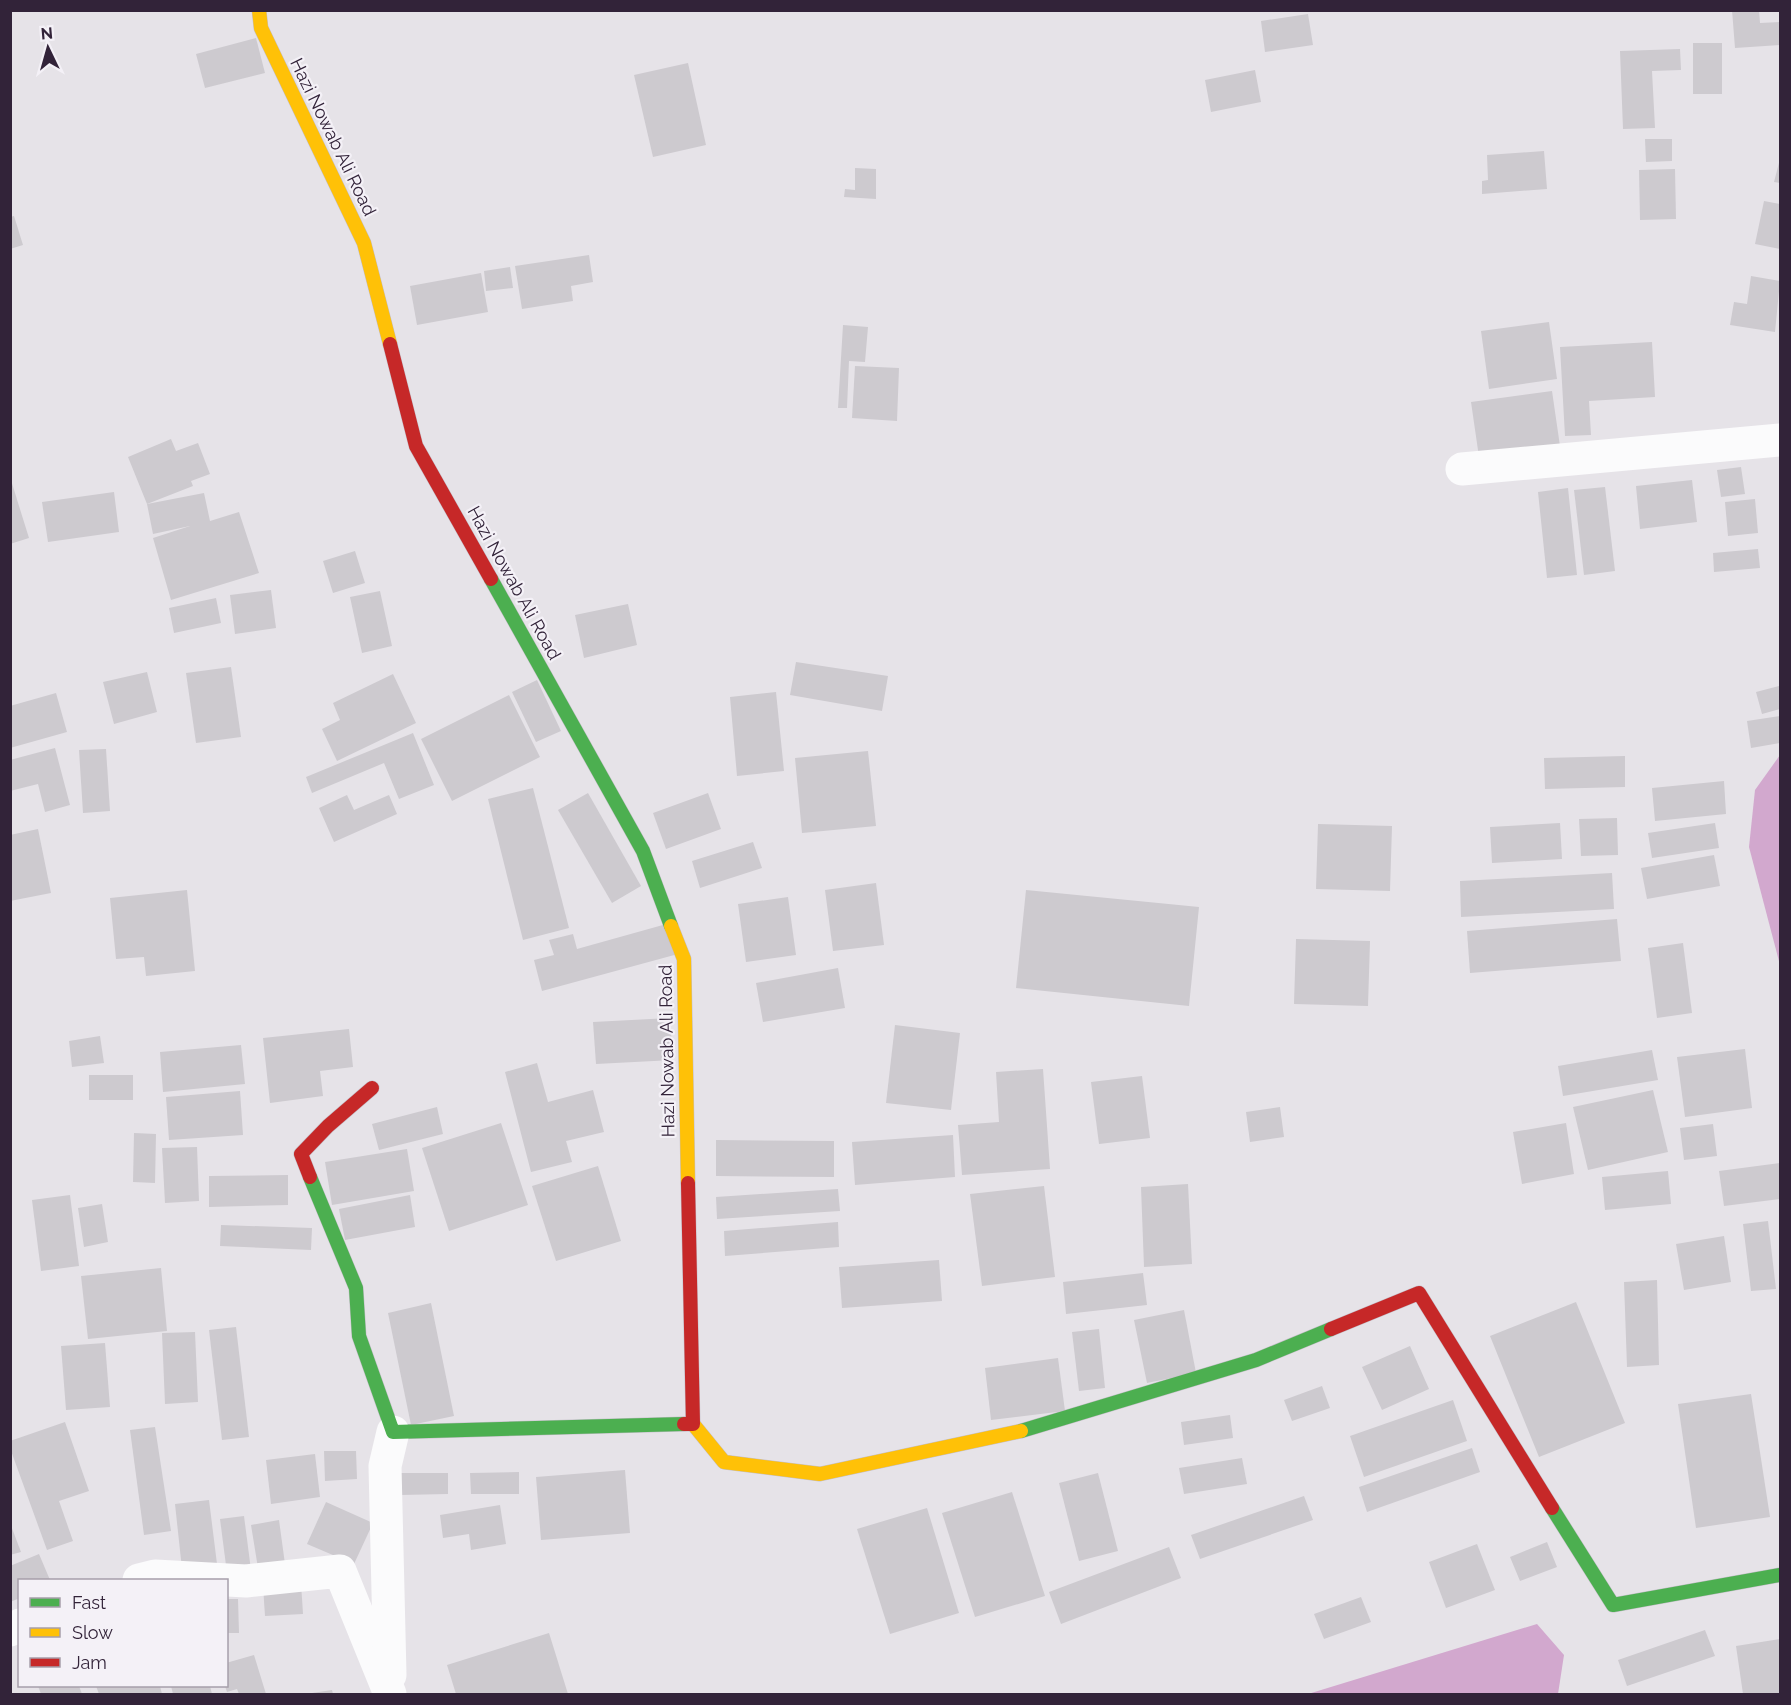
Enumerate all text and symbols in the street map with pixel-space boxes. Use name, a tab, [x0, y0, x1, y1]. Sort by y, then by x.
north arrow	[18, 18, 78, 78]
text: N	[40, 24, 54, 44]
street label: Hazi Nowab Ali Road	[286, 55, 381, 219]
street label: Hazi Nowab Ali Road	[463, 502, 565, 663]
street label: Hazi Nowab Ali Road	[654, 965, 679, 1137]
legend	[18, 1579, 228, 1687]
text: Fast	[72, 1592, 106, 1613]
text: Slow	[72, 1622, 113, 1643]
text: Jam	[72, 1652, 107, 1673]

